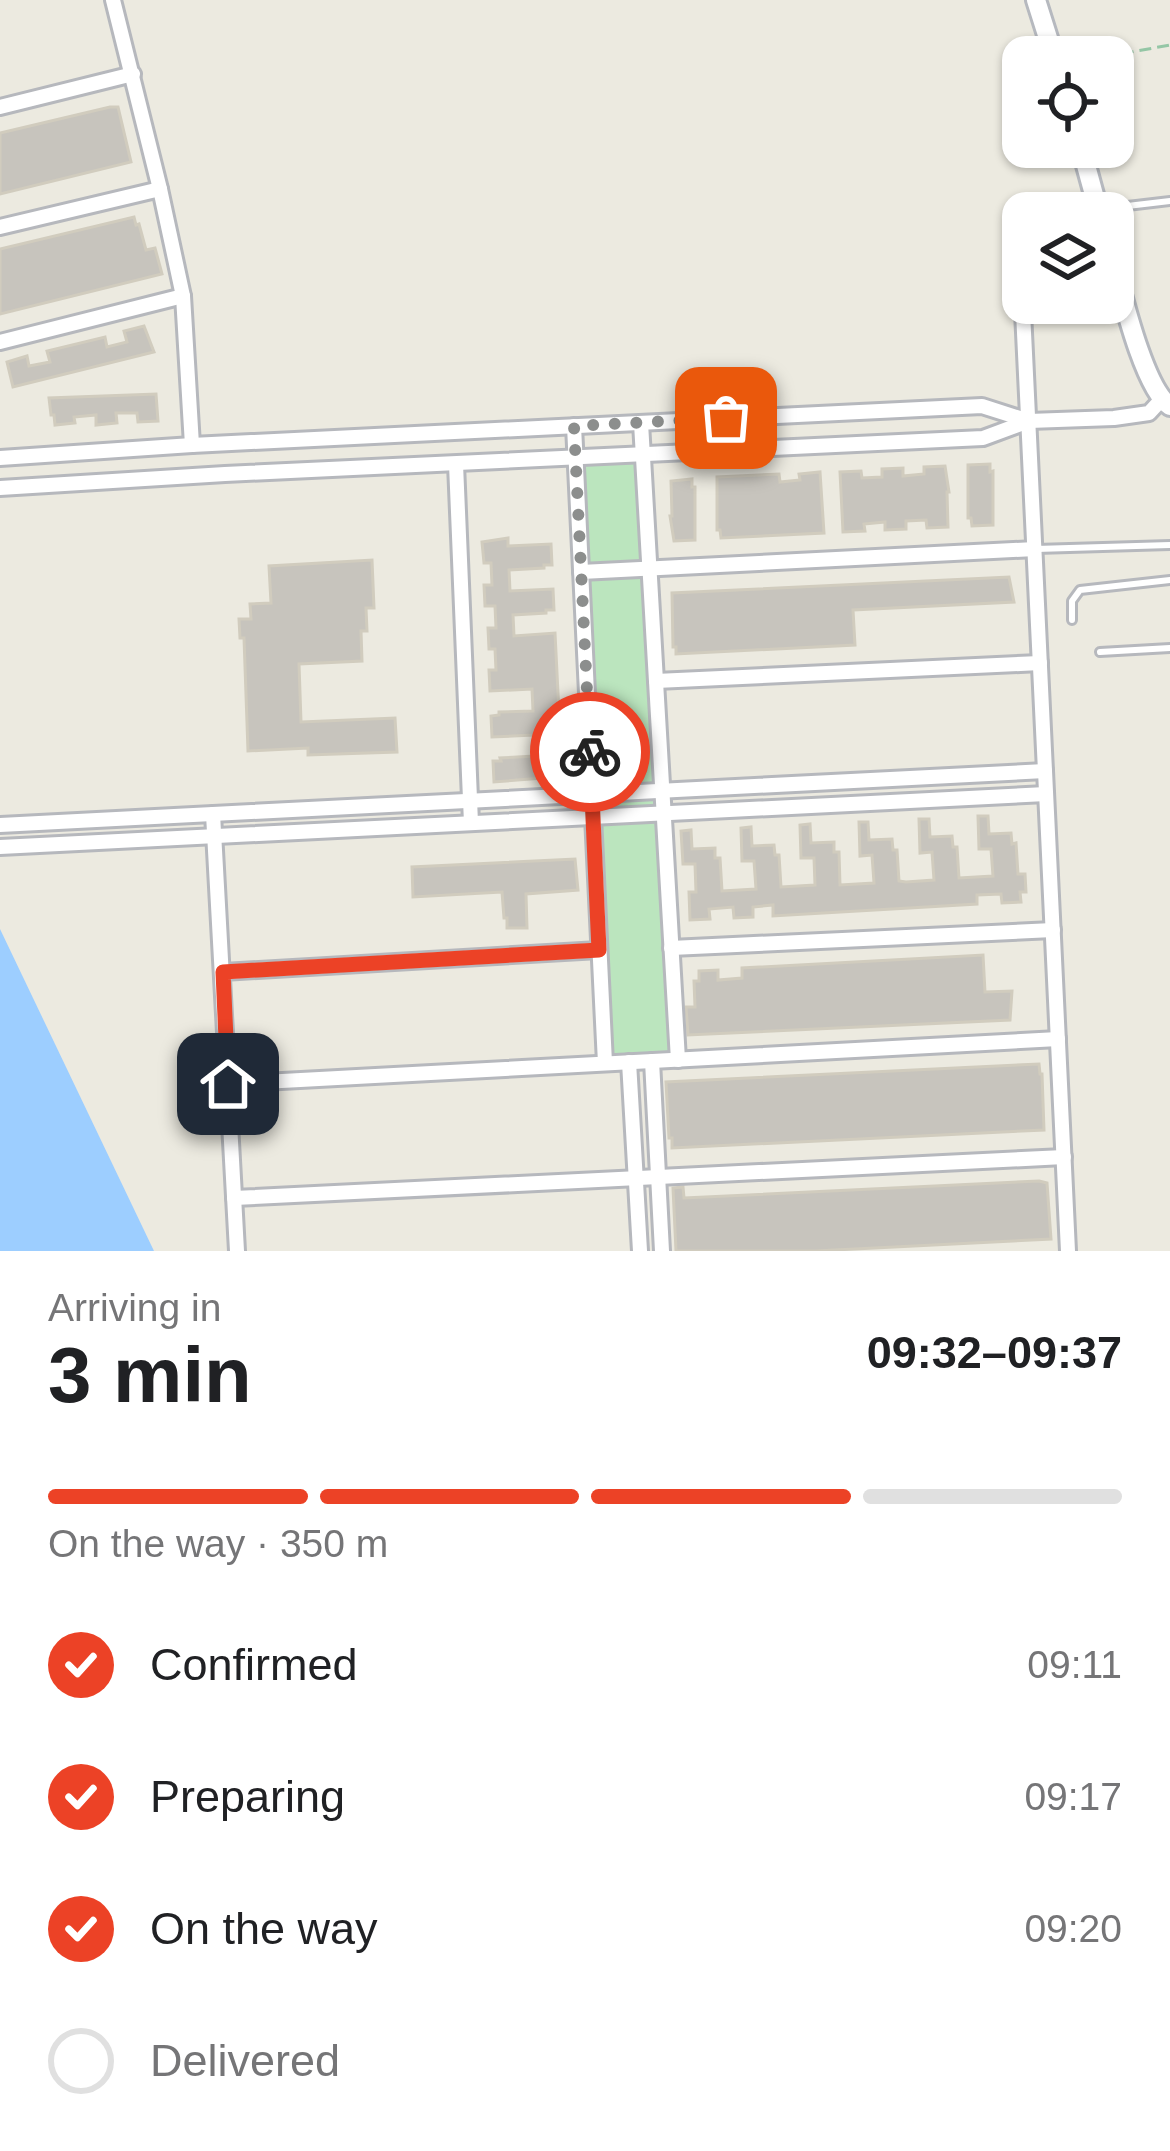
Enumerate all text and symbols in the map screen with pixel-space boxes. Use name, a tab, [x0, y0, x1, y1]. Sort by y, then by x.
map controls	[1002, 36, 1134, 324]
button: locate	[1002, 36, 1134, 168]
button: layers	[1002, 192, 1134, 324]
pin	[675, 367, 777, 469]
icon: bag	[693, 385, 759, 451]
courier	[530, 692, 650, 812]
icon: bike	[557, 719, 623, 785]
pin	[177, 1033, 279, 1135]
icon: home	[195, 1051, 261, 1117]
text: Arriving in	[48, 1286, 221, 1329]
text: 09:32–09:37	[867, 1327, 1122, 1378]
text: 3 min	[48, 1331, 252, 1419]
text: On the way · 350 m	[48, 1522, 388, 1565]
icon: check	[48, 1632, 114, 1698]
text: Confirmed	[150, 1639, 358, 1690]
text: 09:11	[1027, 1643, 1122, 1686]
icon: check	[48, 1764, 114, 1830]
text: Preparing	[150, 1771, 345, 1822]
text: 09:17	[1024, 1775, 1122, 1818]
icon: check	[48, 1896, 114, 1962]
text: On the way	[150, 1903, 378, 1954]
text: 09:20	[1024, 1907, 1122, 1950]
text: Delivered	[150, 2035, 340, 2086]

